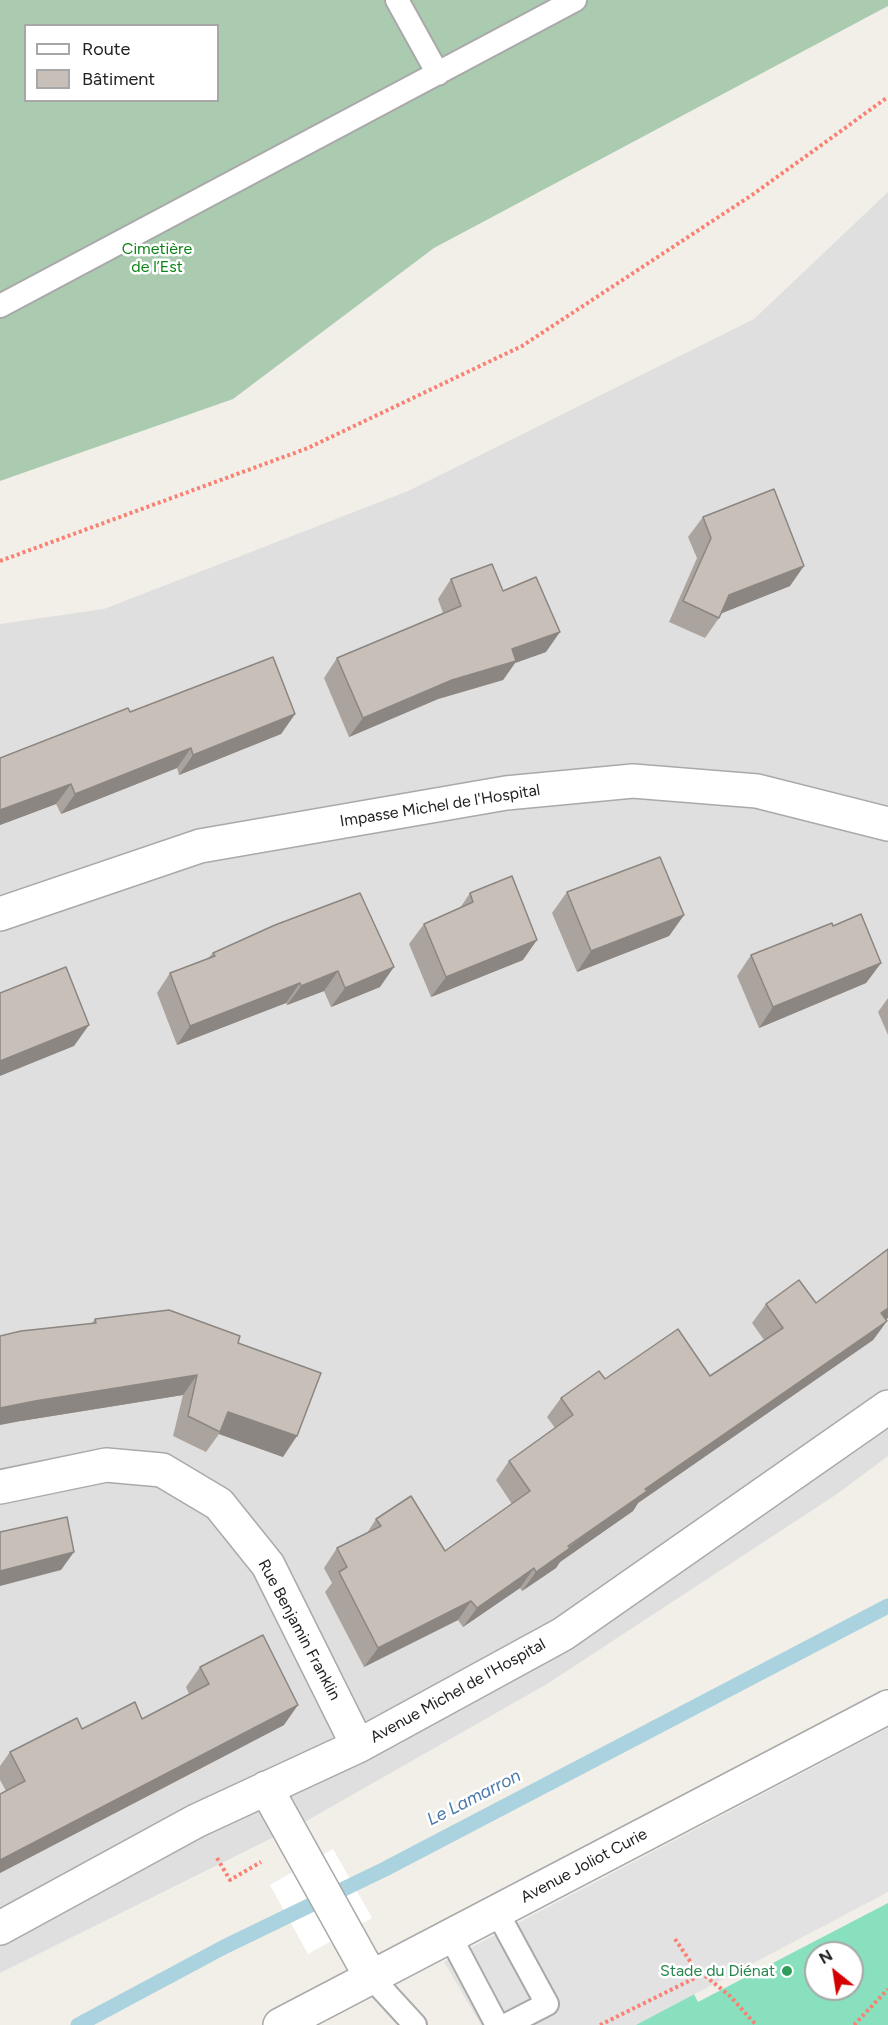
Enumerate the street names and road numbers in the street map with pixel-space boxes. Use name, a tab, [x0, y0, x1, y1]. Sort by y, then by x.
street label: Impasse Michel de l'Hospital	[338, 781, 542, 831]
street label: Rue Benjamin Franklin	[254, 1556, 344, 1704]
street label: Avenue Michel de l'Hospital	[367, 1635, 549, 1747]
street label: Avenue Joliot Curie	[518, 1825, 650, 1907]

